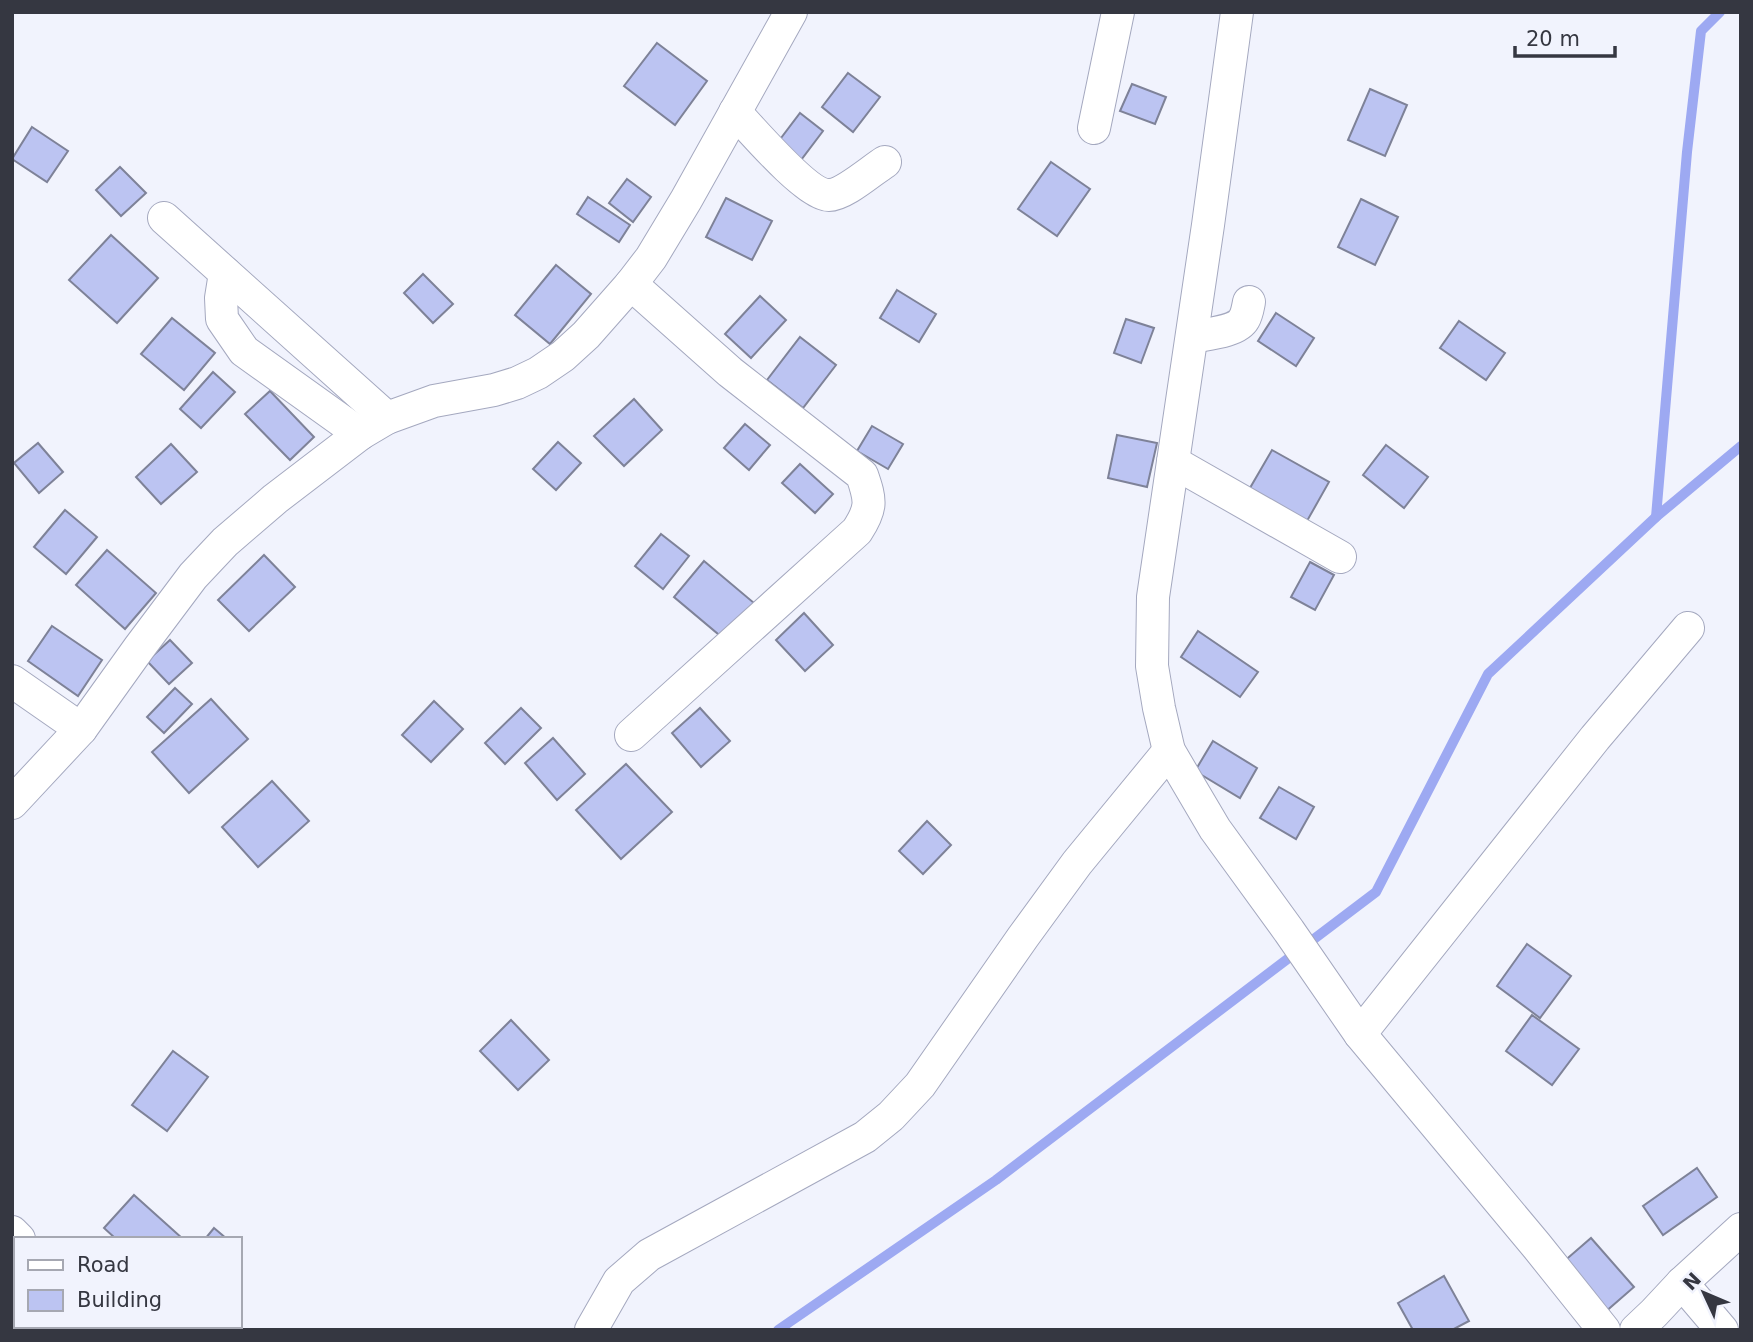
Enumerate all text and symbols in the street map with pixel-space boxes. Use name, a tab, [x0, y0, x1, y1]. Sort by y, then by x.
scale bar	[1515, 14, 1615, 58]
text: 20 m	[1526, 27, 1580, 51]
legend	[14, 1237, 242, 1328]
text: Road	[77, 1253, 130, 1277]
north arrow	[1669, 1258, 1739, 1328]
text: N	[1678, 1268, 1705, 1295]
text: Building	[77, 1288, 162, 1312]

